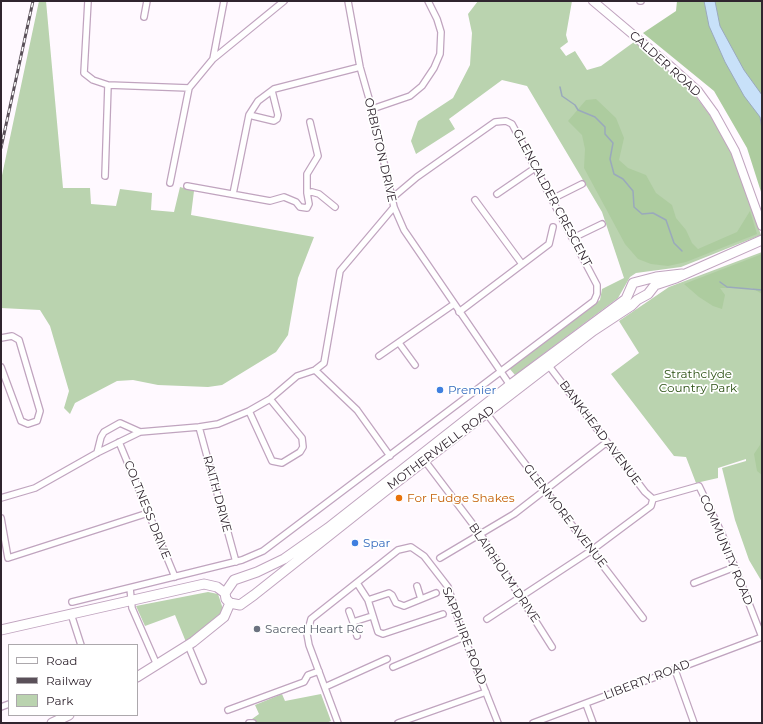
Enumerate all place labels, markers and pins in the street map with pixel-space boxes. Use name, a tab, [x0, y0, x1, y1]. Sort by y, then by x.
place label: Premier	[448, 383, 496, 397]
marker: Premier	[435, 385, 445, 395]
place label: For Fudge Shakes	[407, 491, 515, 505]
marker: For Fudge Shakes	[394, 493, 404, 503]
place label: Spar	[363, 536, 390, 550]
marker: Spar	[350, 538, 360, 548]
place label: Sacred Heart RC	[265, 622, 363, 636]
marker: Sacred Heart RC	[252, 624, 262, 634]

